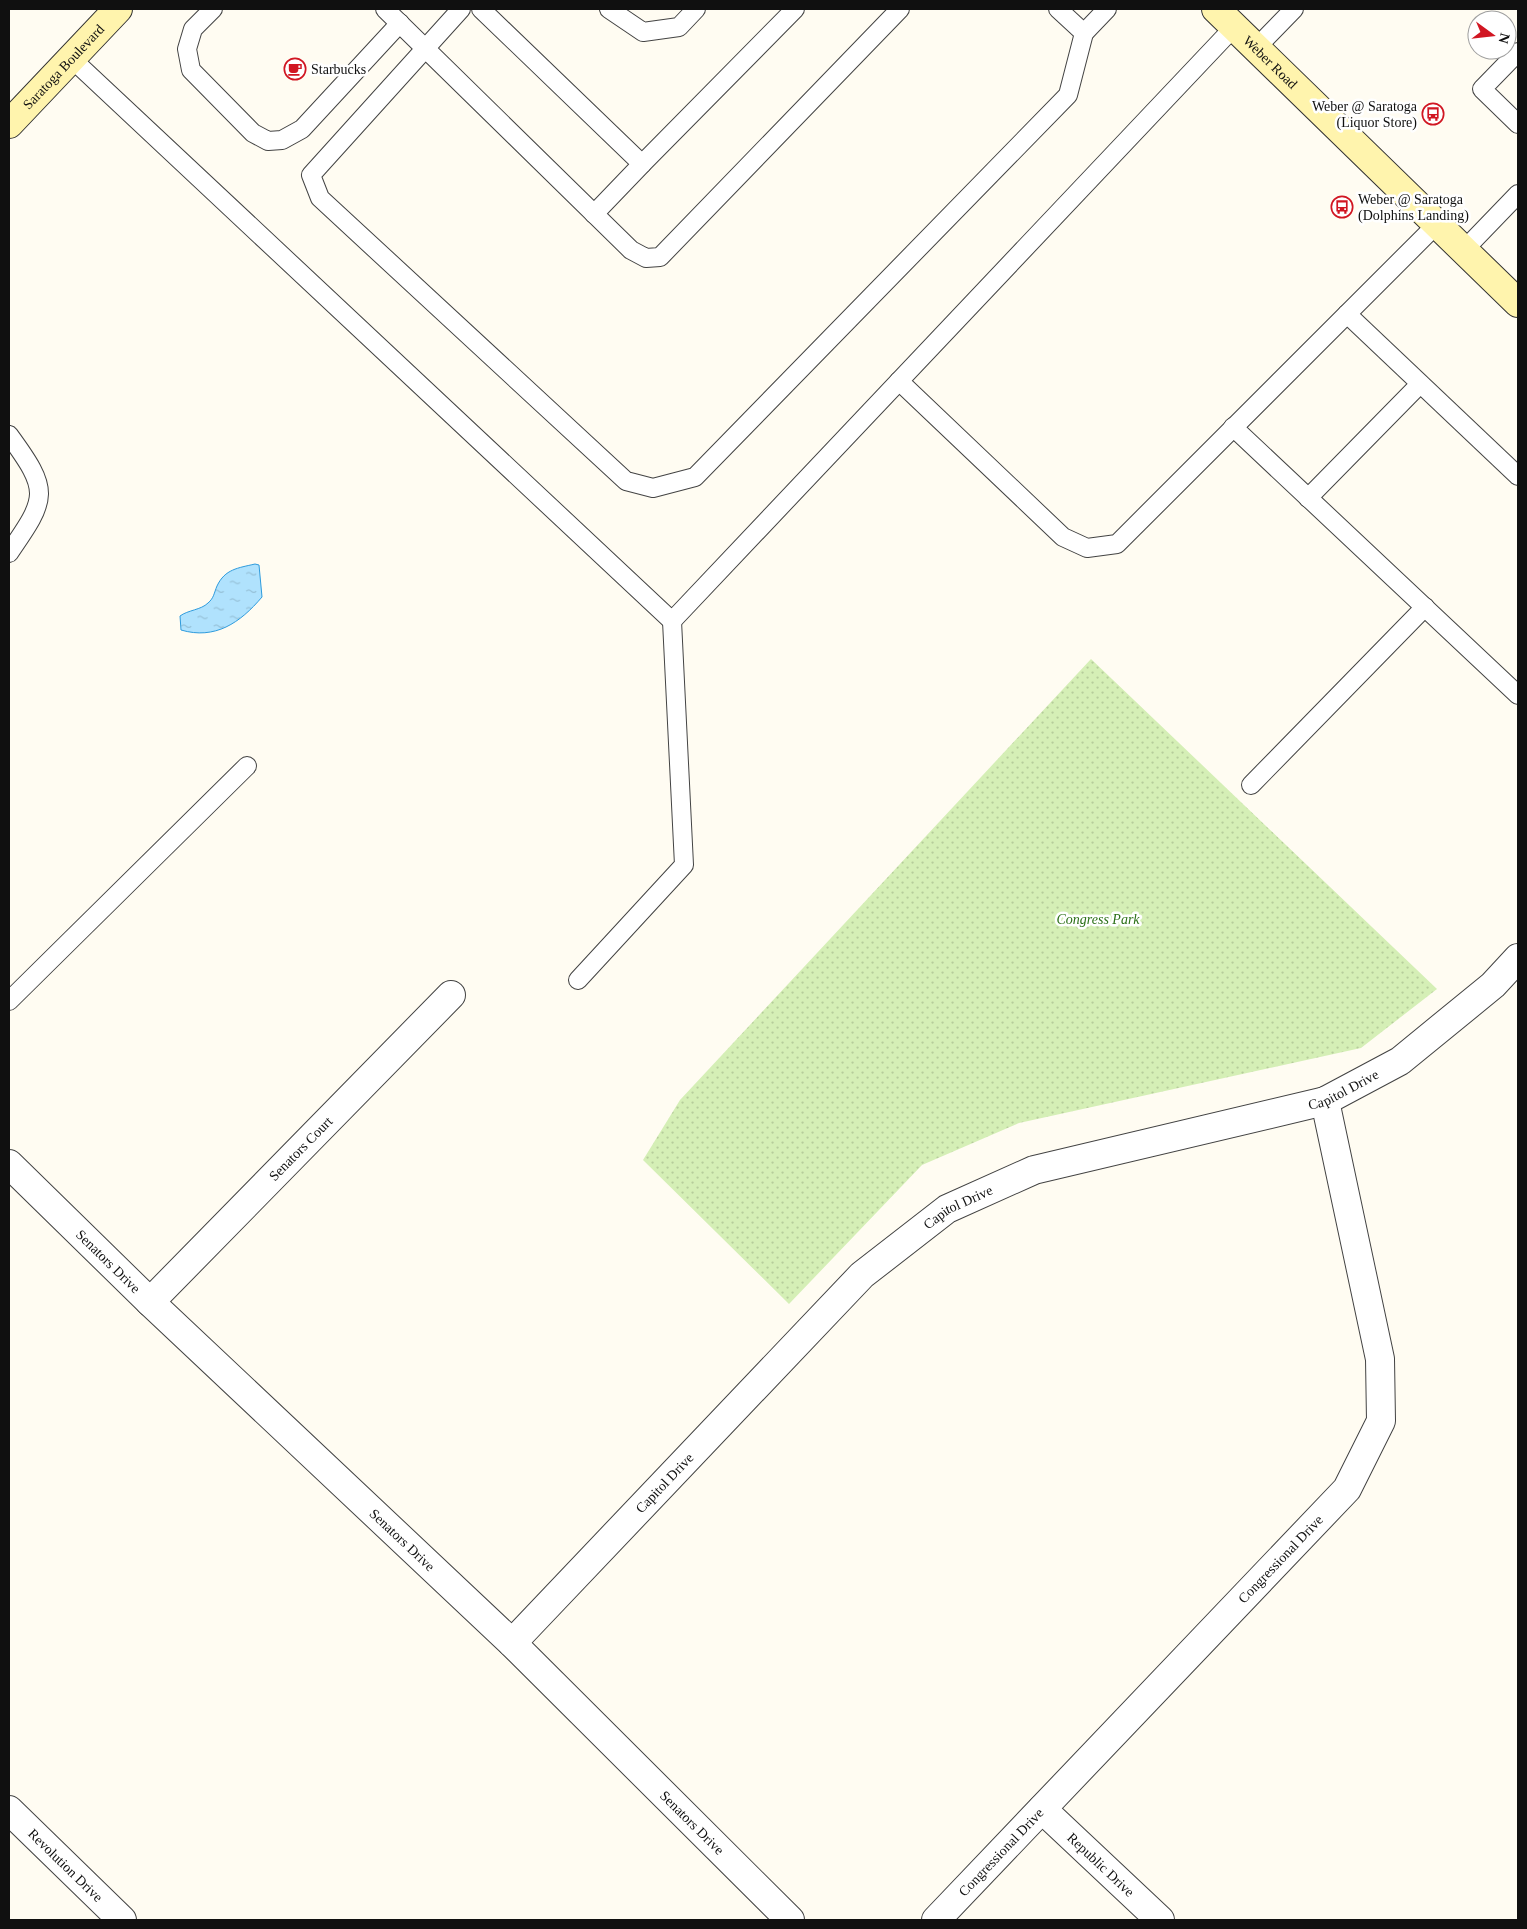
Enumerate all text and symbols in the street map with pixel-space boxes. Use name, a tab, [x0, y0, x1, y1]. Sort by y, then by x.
north arrow	[1467, 10, 1517, 60]
street label: Saratoga Boulevard	[20, 22, 107, 112]
text: N	[1496, 31, 1513, 45]
street label: Weber Road	[1240, 33, 1300, 92]
cafe icon: Starbucks	[283, 57, 307, 81]
place label: Starbucks	[311, 62, 366, 77]
place label: Weber @ Saratoga (Liquor Store)	[1312, 99, 1418, 131]
bus stop icon: Weber @ Saratoga (Liquor Store)	[1421, 102, 1445, 126]
place label: Weber @ Saratoga (Dolphins Landing)	[1358, 192, 1469, 224]
bus stop icon: Weber @ Saratoga (Dolphins Landing)	[1330, 195, 1354, 219]
park label: Congress Park	[1056, 912, 1140, 927]
street label: Capitol Drive	[1307, 1067, 1381, 1113]
street label: Senators Court	[266, 1114, 336, 1184]
street label: Capitol Drive	[921, 1183, 995, 1232]
street label: Senators Drive	[73, 1227, 143, 1296]
street label: Capitol Drive	[633, 1450, 697, 1516]
street label: Senators Drive	[366, 1506, 438, 1574]
street label: Congressional Drive	[1235, 1512, 1326, 1606]
street label: Senators Drive	[657, 1788, 727, 1858]
street label: Congressional Drive	[956, 1805, 1047, 1899]
street label: Revolution Drive	[25, 1826, 105, 1905]
street label: Republic Drive	[1064, 1830, 1137, 1900]

